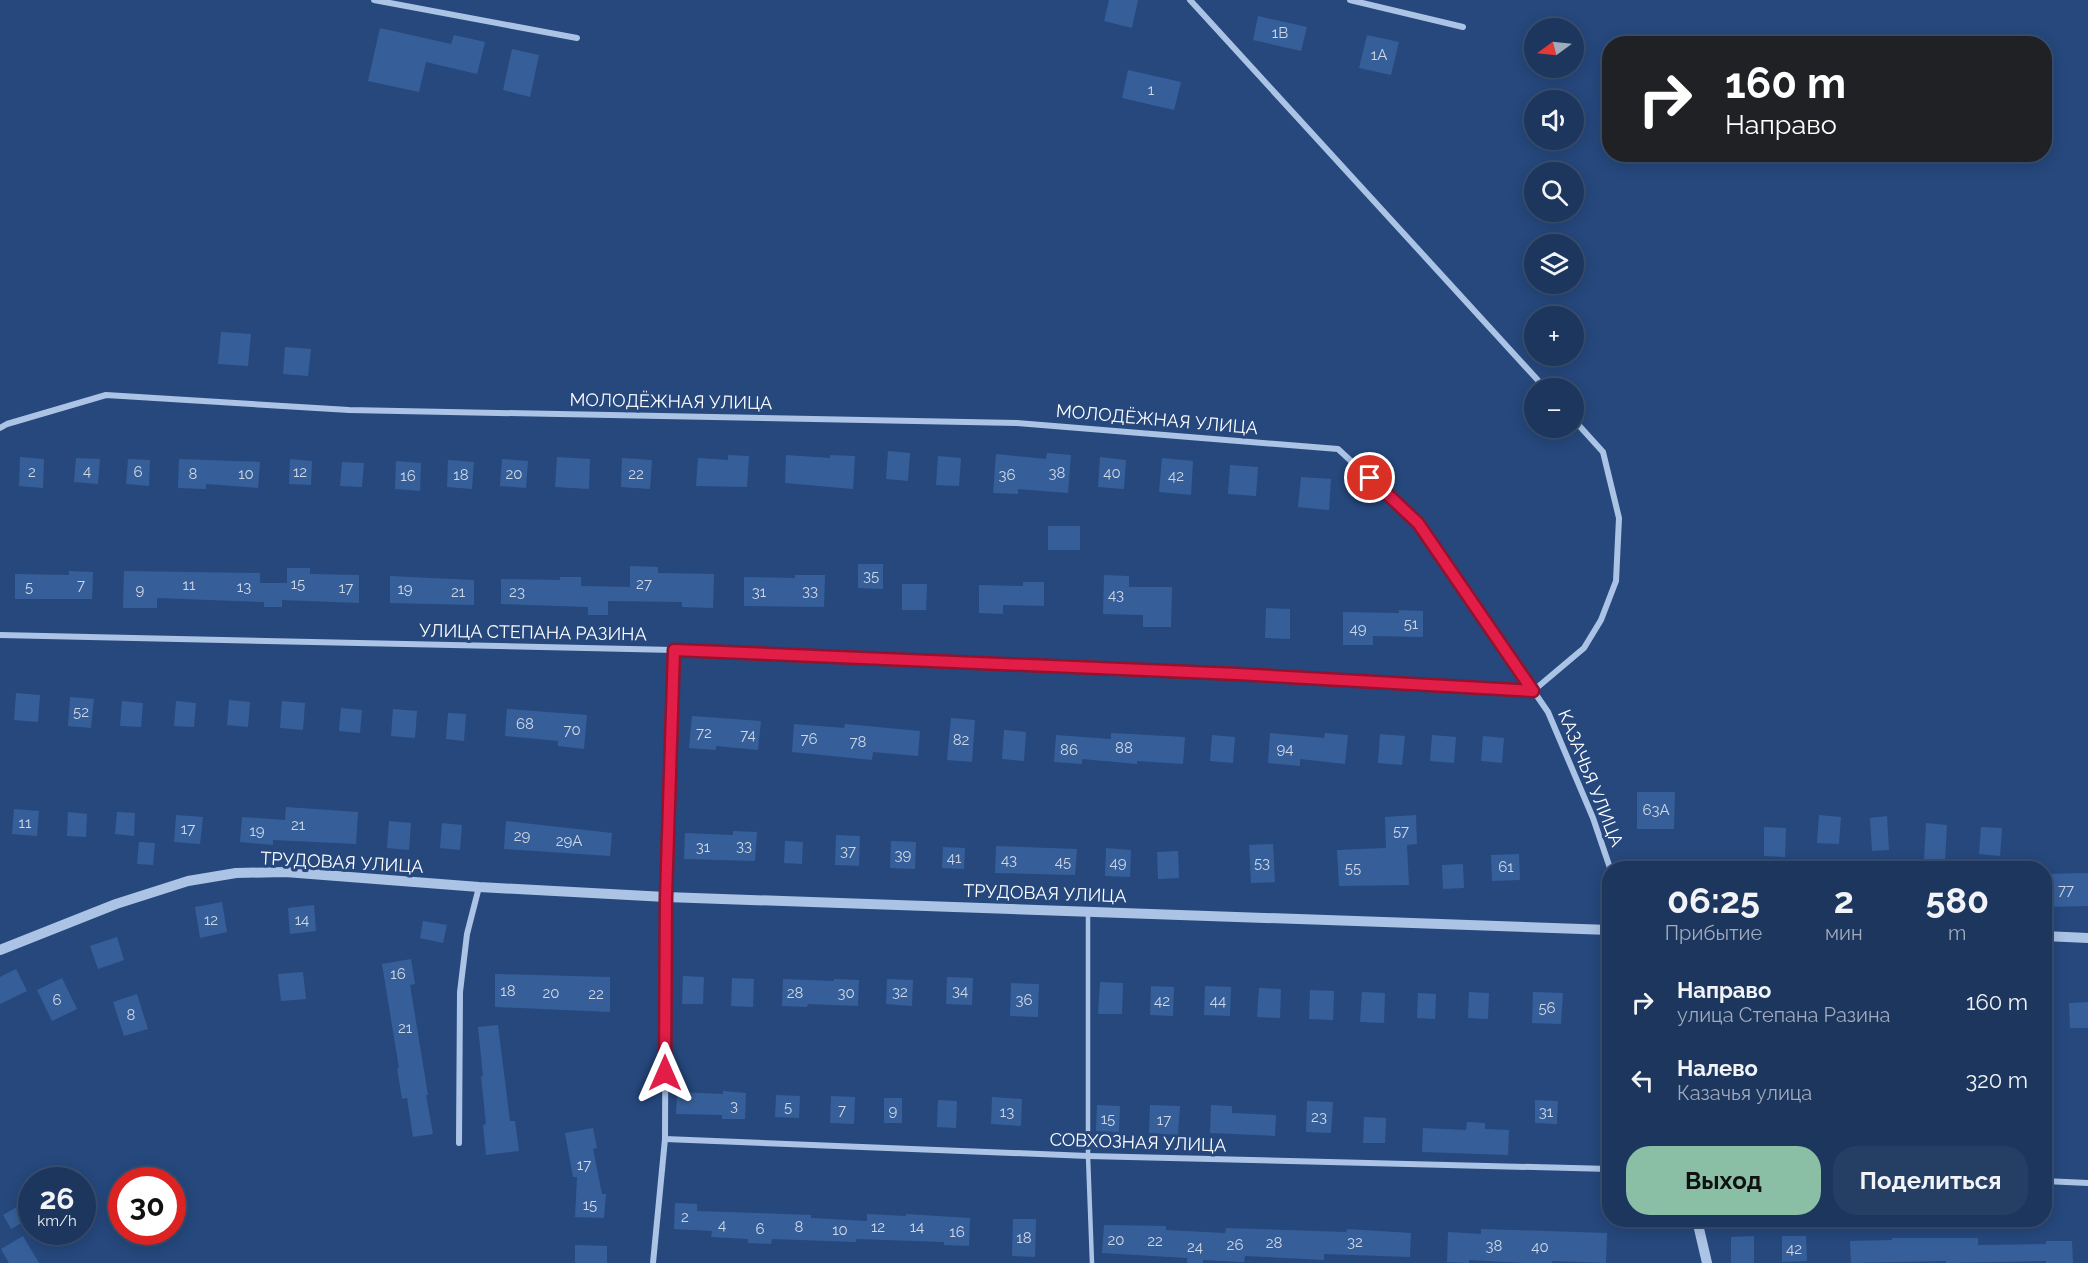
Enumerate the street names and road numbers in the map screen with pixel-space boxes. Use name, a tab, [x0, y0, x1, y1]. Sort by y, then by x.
street label: МОЛОДЁЖНАЯ УЛИЦА	[569, 389, 773, 413]
street label: МОЛОДЁЖНАЯ УЛИЦА	[1055, 400, 1259, 438]
street label: УЛИЦА СТЕПАНА РАЗИНА	[419, 620, 647, 644]
street label: КАЗАЧЬЯ УЛИЦА	[1554, 706, 1628, 850]
street label: ТРУДОВАЯ УЛИЦА	[260, 847, 424, 877]
street label: ТРУДОВАЯ УЛИЦА	[963, 880, 1127, 906]
street label: СОВХОЗНАЯ УЛИЦА	[1049, 1128, 1227, 1156]

